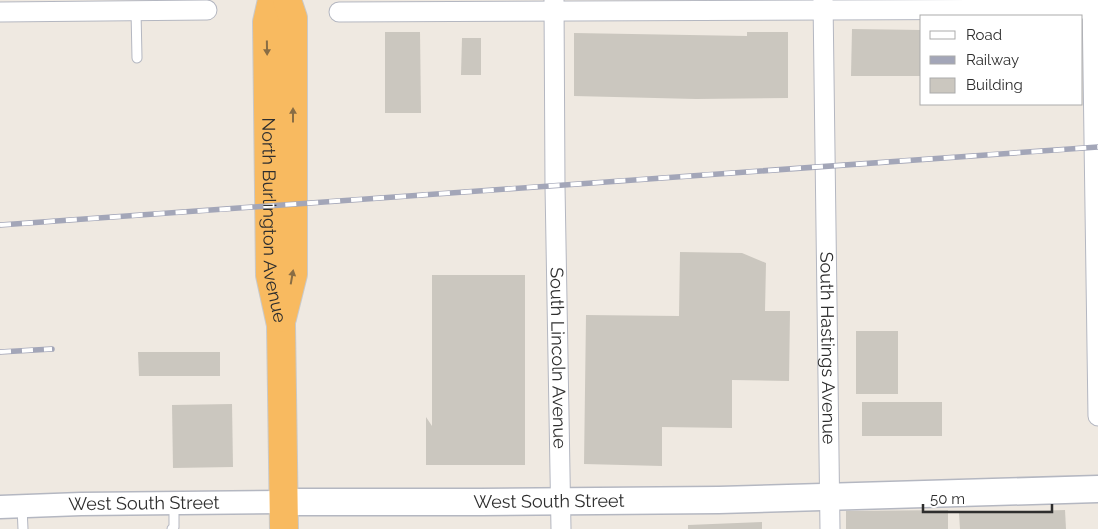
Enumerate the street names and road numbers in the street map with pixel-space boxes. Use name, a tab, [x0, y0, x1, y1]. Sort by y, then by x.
street label: North Burlington Avenue	[258, 117, 291, 325]
street label: South Hastings Avenue	[816, 251, 840, 445]
street label: South Lincoln Avenue	[546, 267, 571, 449]
street label: West South Street	[473, 490, 625, 512]
street label: West South Street	[68, 492, 220, 514]

